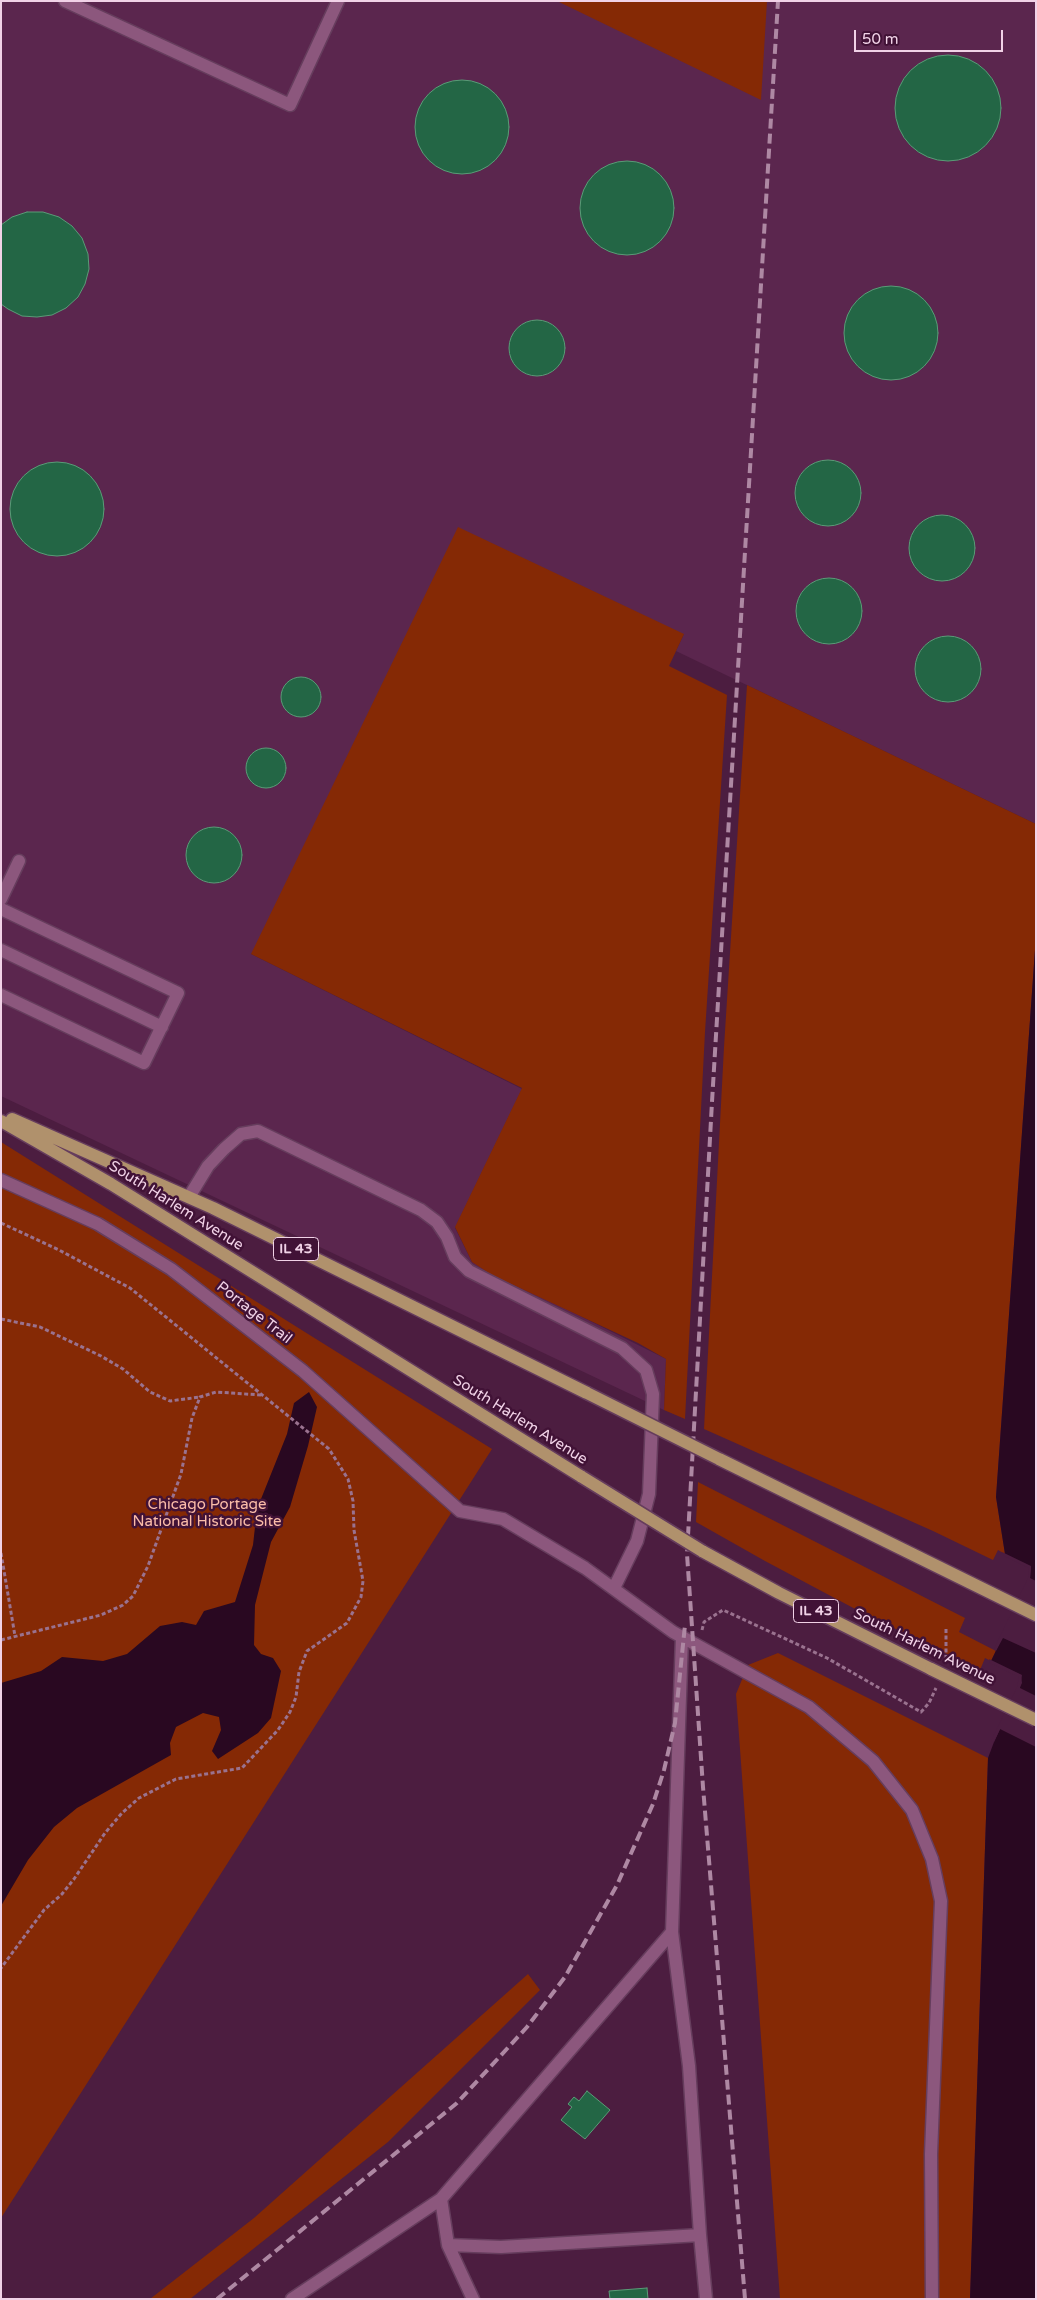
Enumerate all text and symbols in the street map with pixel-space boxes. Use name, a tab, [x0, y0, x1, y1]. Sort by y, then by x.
scale bar	[857, 20, 1006, 52]
text: 50 m	[862, 30, 899, 48]
street label: South Harlem Avenue	[105, 1157, 247, 1255]
road number: IL 43	[274, 1238, 318, 1260]
street label: Portage Trail	[213, 1278, 295, 1348]
street label: South Harlem Avenue	[449, 1371, 591, 1469]
park label: Chicago Portage National Historic Site	[132, 1496, 282, 1531]
road number: IL 43	[794, 1600, 838, 1622]
street label: South Harlem Avenue	[850, 1605, 998, 1689]

